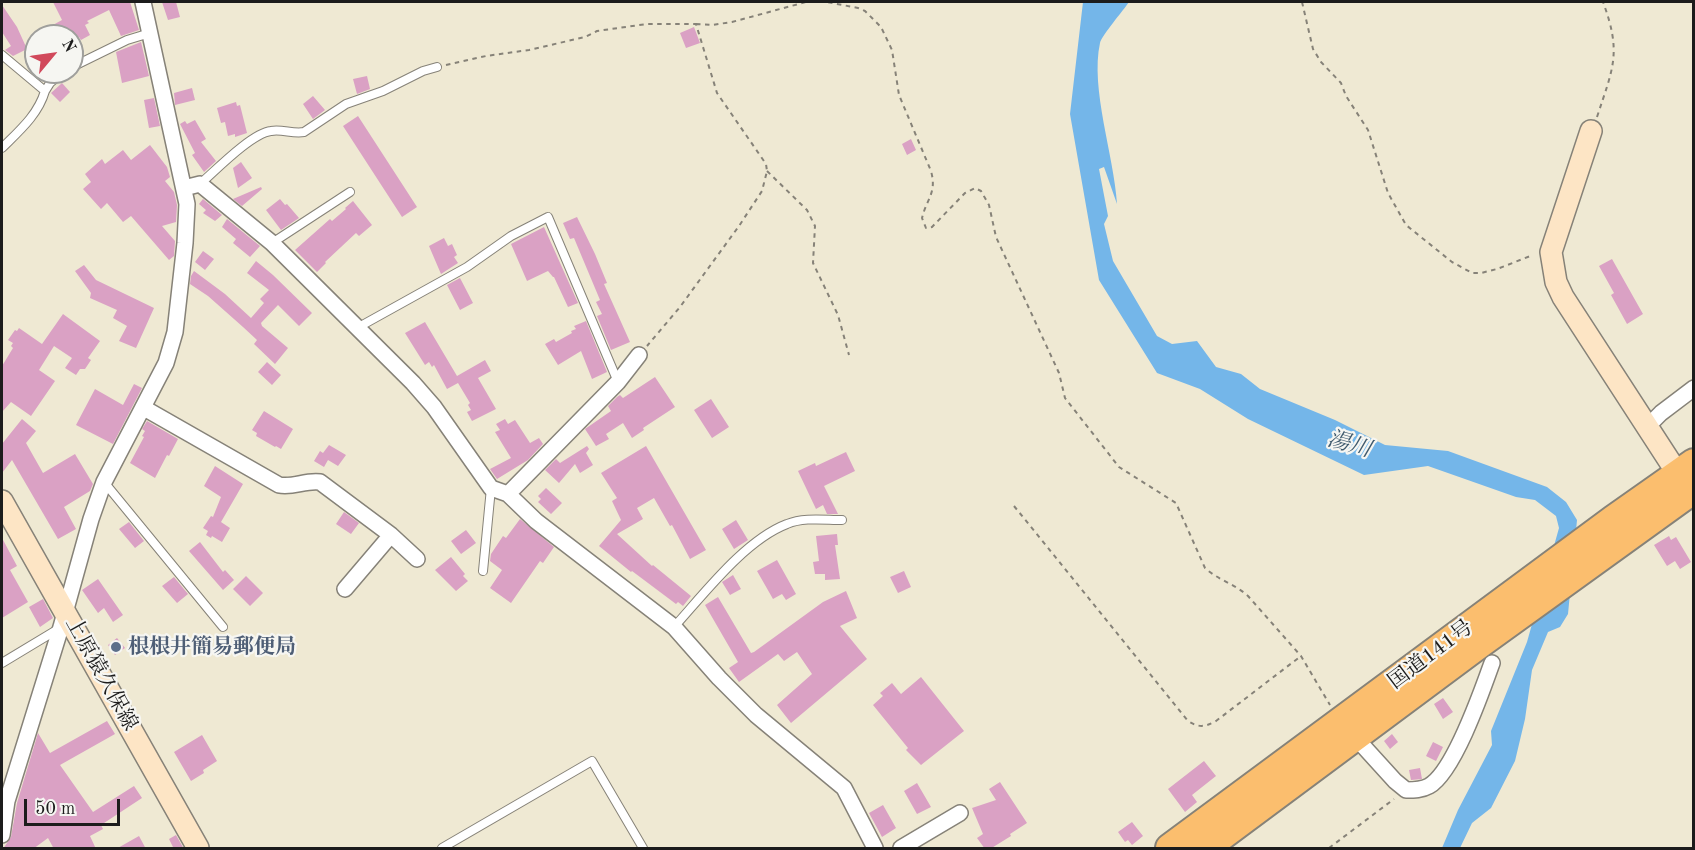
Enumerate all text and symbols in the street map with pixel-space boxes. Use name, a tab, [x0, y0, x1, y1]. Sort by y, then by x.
north arrow	[24, 24, 84, 84]
text: N	[58, 37, 78, 55]
water label: 湯川	[1324, 426, 1374, 464]
street label: 上原猿久保線	[59, 613, 143, 735]
street label: 国道141号	[1384, 615, 1478, 695]
place label: 根根井簡易郵便局	[128, 634, 296, 660]
marker: 根根井簡易郵便局	[109, 640, 123, 654]
scale bar	[27, 787, 123, 825]
text: 50 m	[35, 800, 75, 818]

